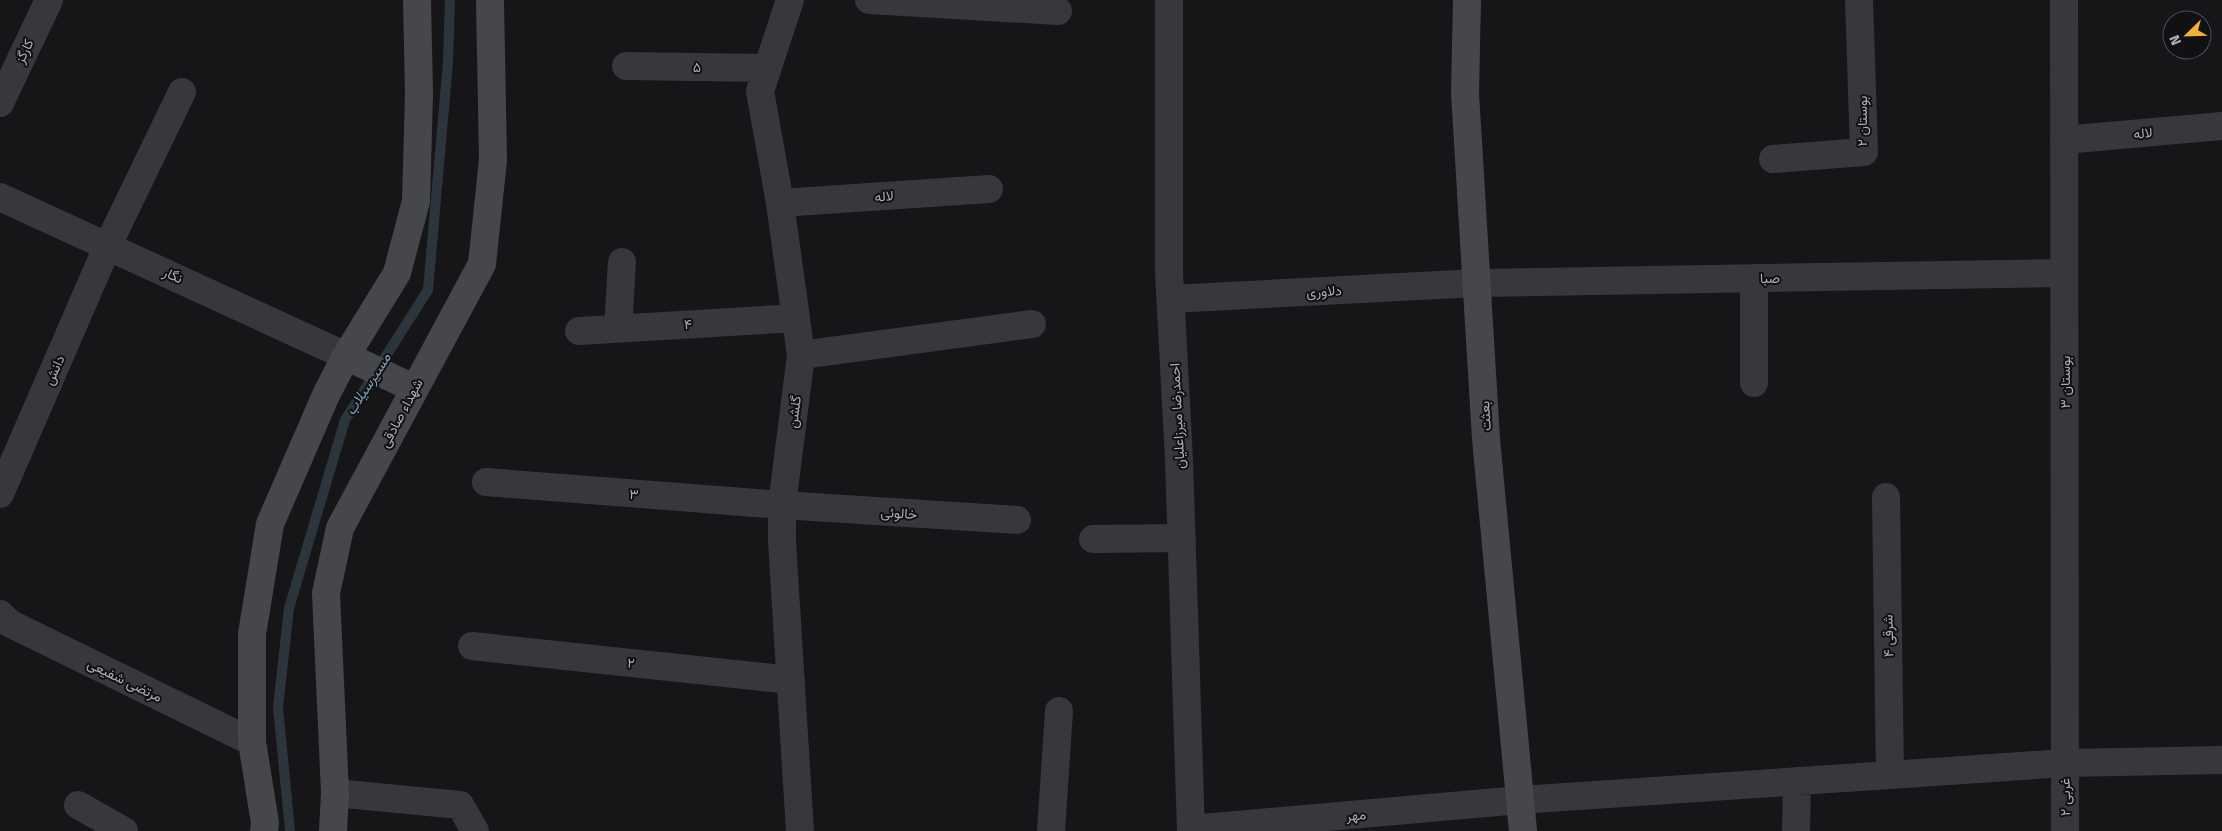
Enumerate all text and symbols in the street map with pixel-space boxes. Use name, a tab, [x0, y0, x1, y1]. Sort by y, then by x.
north arrow	[2162, 10, 2212, 60]
text: N	[2166, 32, 2185, 47]
street label: کارگز	[11, 36, 37, 67]
street label: ۵	[693, 59, 701, 76]
street label: بوستان ۲	[1854, 96, 1871, 146]
street label: لاله	[2133, 124, 2153, 143]
street label: لاله	[874, 187, 894, 206]
street label: نگار	[159, 263, 185, 287]
street label: صبا	[1760, 270, 1781, 287]
street label: دلاوری	[1306, 282, 1343, 301]
street label: ۴	[684, 316, 692, 333]
water label: مسیرسیلاب	[341, 349, 395, 419]
street label: دانش	[40, 352, 69, 388]
street label: بوستان ۳	[2057, 356, 2074, 408]
street label: احمدرضا میرزاعلیان	[1166, 363, 1189, 469]
street label: شهداء صادقی	[376, 376, 427, 451]
street label: گلشن	[784, 395, 805, 429]
street label: بعثت	[1476, 400, 1495, 432]
street label: ۳	[629, 486, 639, 503]
street label: خالوئی	[880, 504, 918, 523]
street label: ۴ شرقی	[1880, 614, 1897, 657]
street label: مرتضی شفیعی	[85, 655, 165, 706]
street label: ۲	[626, 655, 635, 672]
street label: ۲ غربی	[2057, 778, 2074, 816]
street label: مهر	[1344, 806, 1367, 825]

